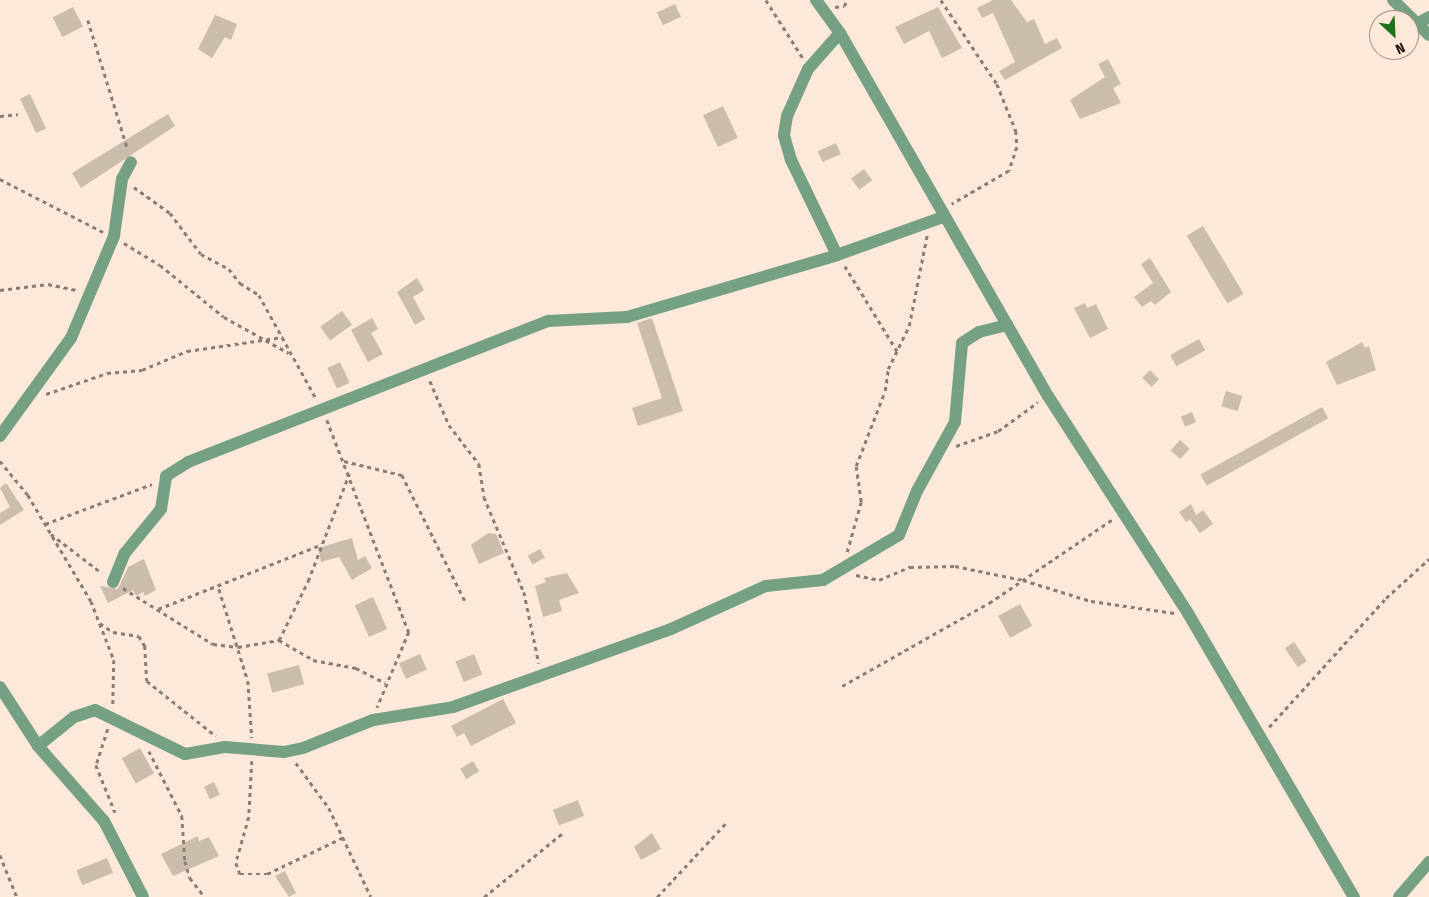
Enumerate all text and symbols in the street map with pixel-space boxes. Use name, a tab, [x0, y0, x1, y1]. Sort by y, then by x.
north arrow	[1369, 10, 1419, 60]
text: N	[1393, 39, 1408, 58]

